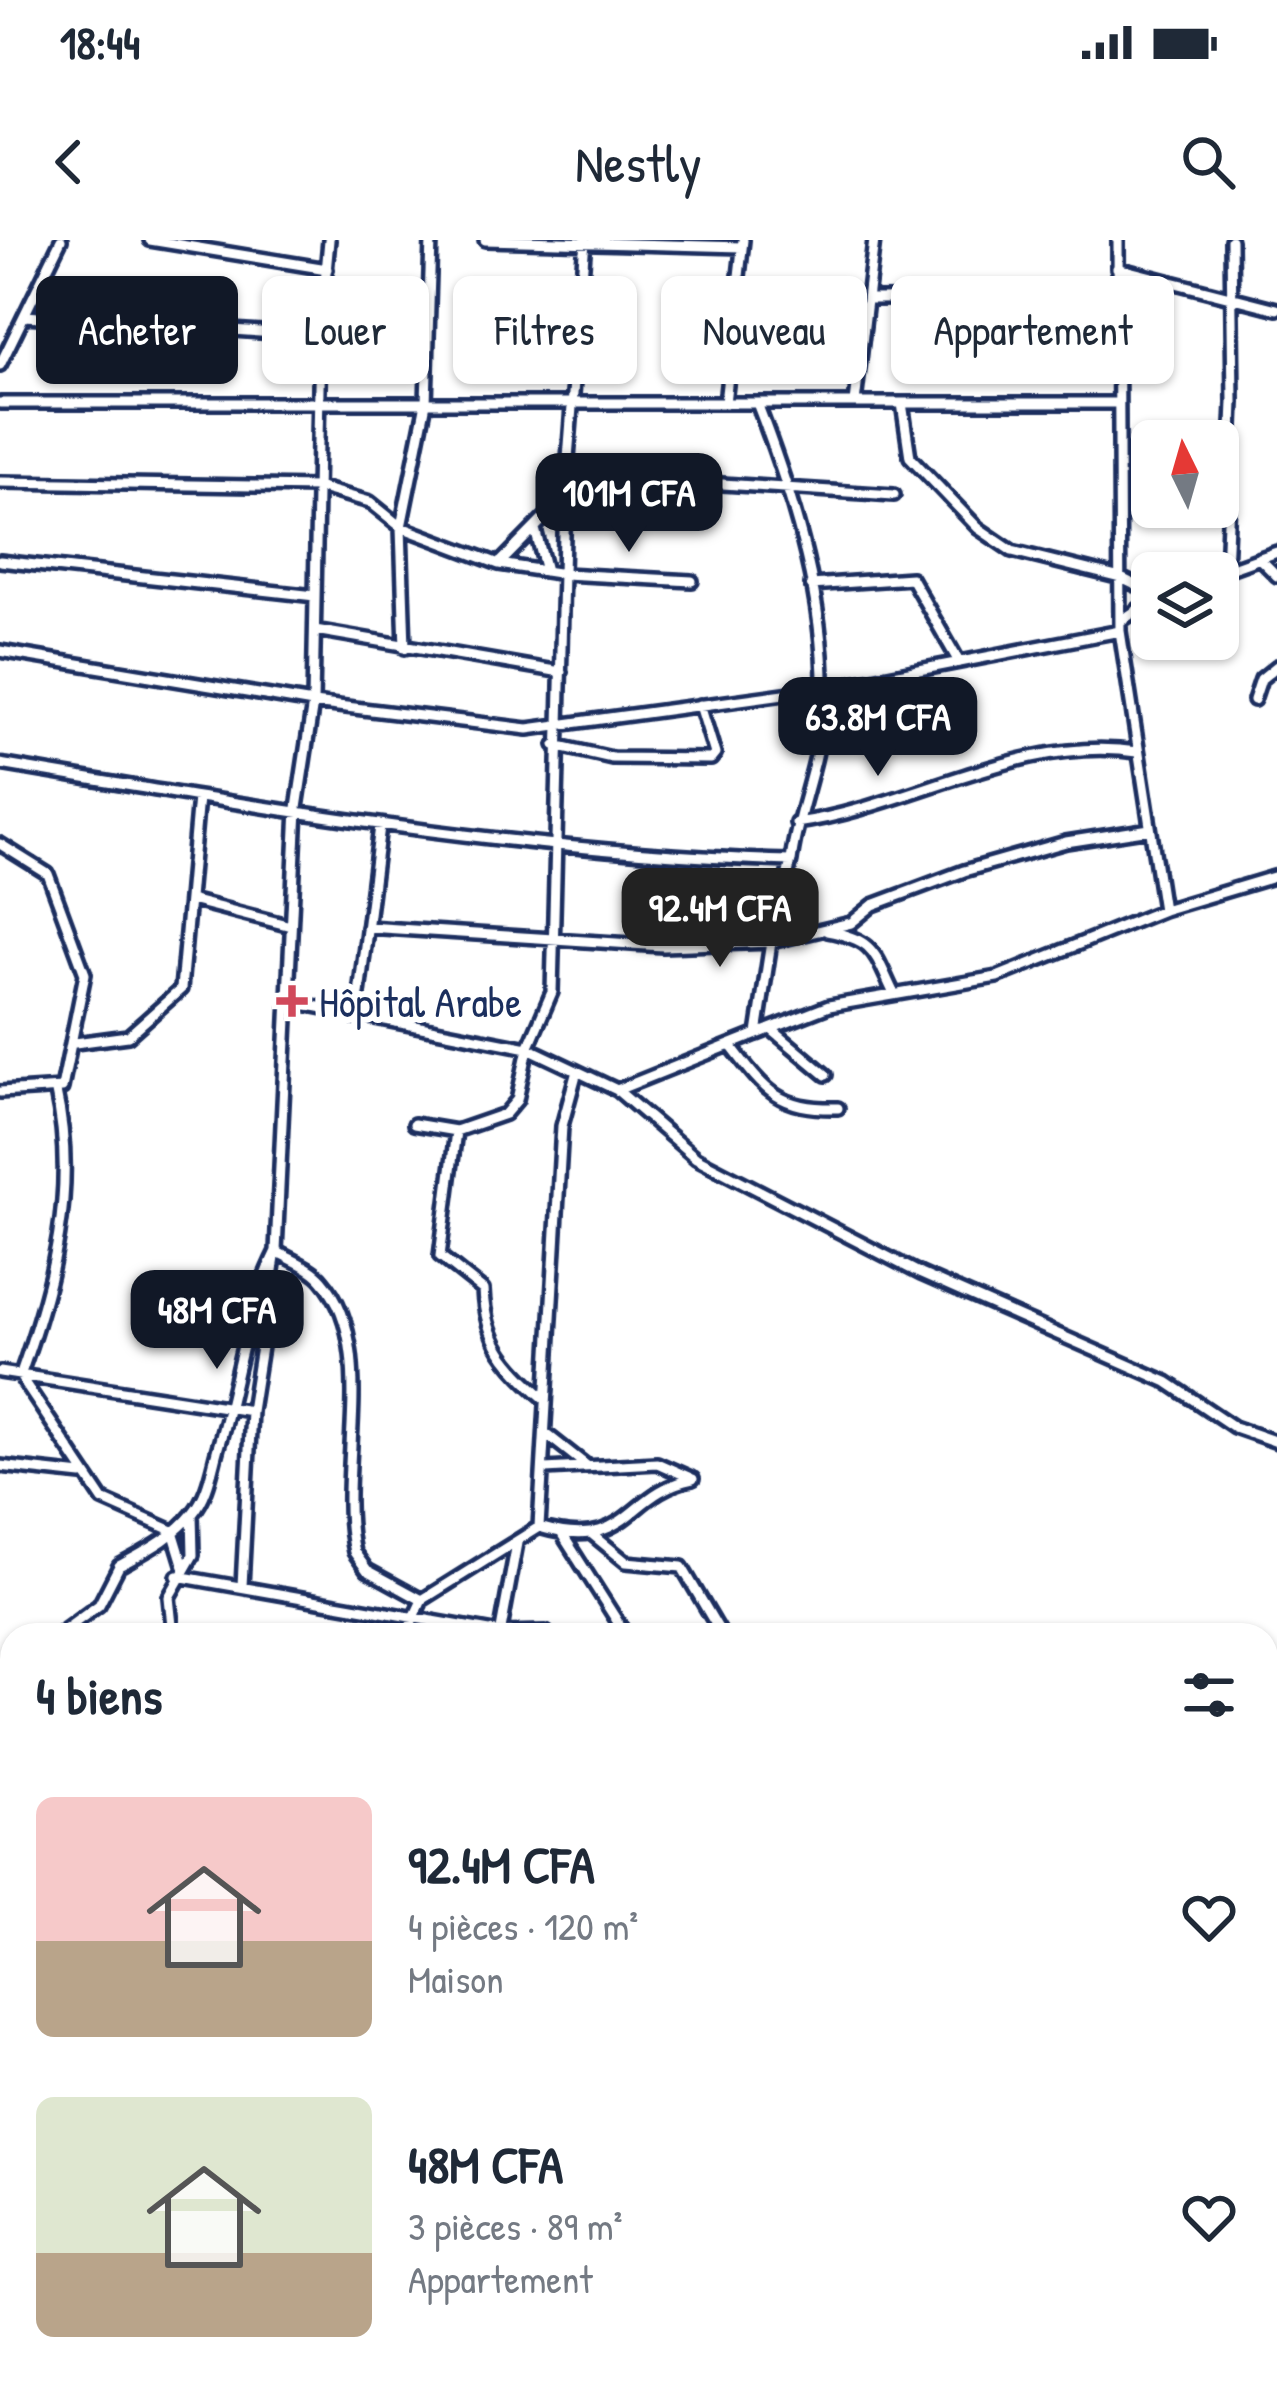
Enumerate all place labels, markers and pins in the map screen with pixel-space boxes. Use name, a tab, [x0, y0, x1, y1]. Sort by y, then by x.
pin: 101M CFA	[505, 453, 753, 555]
pin: 63.8M CFA	[741, 677, 1015, 779]
pin: 92.4M CFA	[583, 868, 857, 970]
place label: Hôpital Arabe	[319, 973, 522, 1030]
marker: Hôpital Arabe	[276, 985, 308, 1017]
pin: 48M CFA	[106, 1270, 328, 1372]

